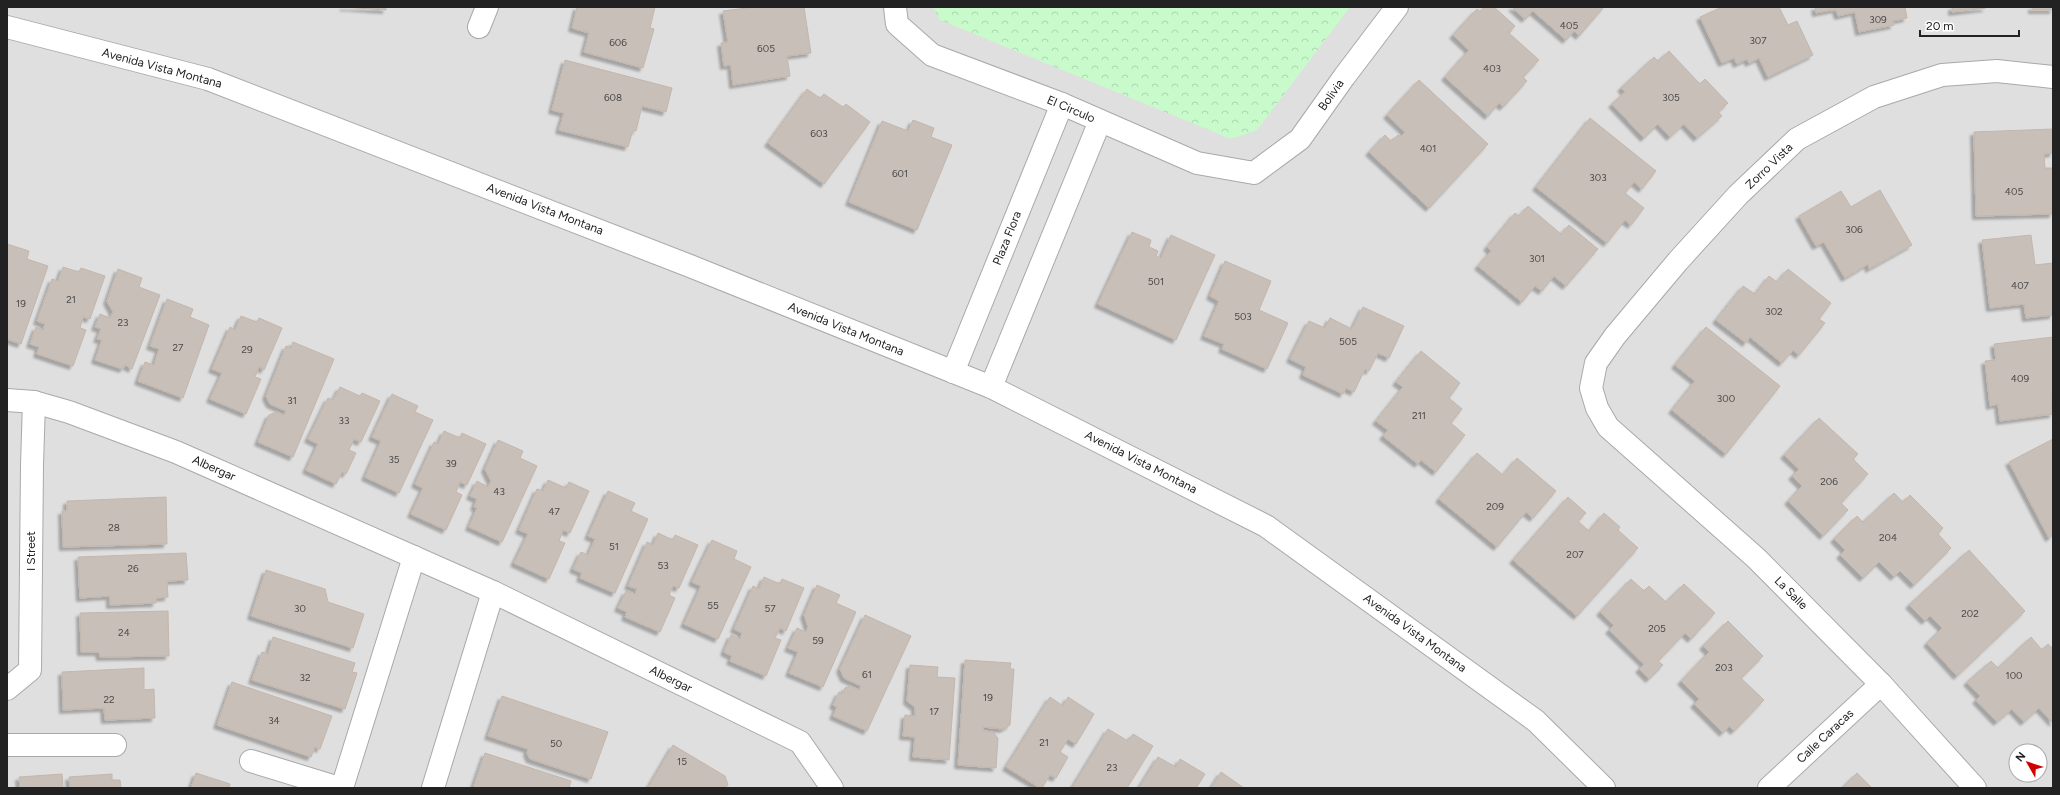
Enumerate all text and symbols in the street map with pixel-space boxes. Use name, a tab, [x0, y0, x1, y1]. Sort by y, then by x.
scale bar	[1920, 12, 2019, 38]
house number: 309	[1869, 13, 1887, 26]
house number: 405	[1560, 19, 1578, 32]
text: 20 m	[1926, 19, 1954, 33]
house number: 307	[1749, 34, 1767, 47]
house number: 606	[609, 36, 627, 49]
house number: 605	[757, 42, 775, 55]
street label: Avenida Vista Montana	[100, 45, 224, 91]
house number: 403	[1483, 62, 1501, 75]
street label: Bolivia	[1315, 77, 1347, 113]
house number: 608	[604, 91, 622, 104]
house number: 305	[1662, 91, 1680, 104]
street label: El Circulo	[1045, 93, 1097, 125]
house number: 603	[810, 127, 828, 140]
street label: Zorro Vista	[1743, 140, 1795, 192]
house number: 401	[1420, 142, 1436, 155]
house number: 601	[892, 167, 908, 180]
house number: 303	[1589, 171, 1607, 184]
street label: Avenida Vista Montana	[485, 180, 605, 238]
house number: 405	[2005, 185, 2023, 198]
street label: Plaza Flora	[990, 209, 1024, 267]
house number: 306	[1845, 223, 1863, 236]
house number: 301	[1529, 252, 1545, 265]
house number: 501	[1148, 275, 1164, 288]
house number: 407	[2011, 279, 2030, 292]
house number: 21	[66, 293, 76, 306]
house number: 19	[16, 297, 26, 310]
street label: Avenida Vista Montana	[786, 299, 906, 359]
house number: 302	[1765, 305, 1783, 318]
house number: 503	[1234, 310, 1252, 323]
house number: 23	[117, 316, 129, 329]
house number: 505	[1339, 335, 1357, 348]
house number: 27	[173, 341, 184, 354]
house number: 29	[241, 343, 253, 356]
house number: 409	[2011, 372, 2029, 385]
house number: 300	[1717, 392, 1735, 405]
house number: 31	[287, 394, 297, 407]
house number: 211	[1412, 409, 1426, 422]
house number: 33	[339, 414, 349, 427]
street label: Avenida Vista Montana	[1083, 428, 1199, 496]
street label: Albergar	[190, 452, 238, 484]
house number: 35	[388, 453, 400, 466]
house number: 39	[445, 457, 457, 470]
house number: 206	[1820, 475, 1838, 488]
house number: 43	[493, 485, 505, 498]
house number: 209	[1486, 500, 1504, 513]
house number: 47	[548, 505, 560, 518]
house number: 28	[108, 521, 120, 534]
street label: I Street	[24, 531, 38, 571]
house number: 204	[1879, 531, 1897, 544]
house number: 51	[609, 540, 619, 553]
house number: 207	[1566, 548, 1584, 561]
house number: 53	[657, 559, 669, 572]
house number: 26	[127, 562, 139, 575]
street label: La Salle	[1772, 574, 1811, 613]
street label: Avenida Vista Montana	[1361, 591, 1469, 675]
house number: 55	[707, 599, 719, 612]
house number: 30	[294, 602, 306, 615]
house number: 57	[764, 602, 776, 615]
house number: 202	[1961, 607, 1979, 620]
house number: 205	[1648, 622, 1666, 635]
house number: 24	[118, 626, 130, 639]
house number: 59	[812, 634, 824, 647]
house number: 203	[1715, 661, 1733, 674]
street label: Albergar	[647, 663, 695, 695]
house number: 61	[862, 668, 872, 681]
house number: 100	[2006, 669, 2022, 682]
house number: 32	[299, 671, 311, 684]
house number: 19	[983, 691, 993, 704]
house number: 22	[103, 693, 115, 706]
house number: 17	[929, 705, 939, 718]
street label: Calle Caracas	[1794, 706, 1857, 766]
house number: 34	[268, 714, 280, 727]
house number: 21	[1039, 736, 1049, 749]
house number: 50	[550, 737, 562, 750]
north arrow	[2008, 743, 2048, 783]
text: N	[2013, 750, 2028, 764]
house number: 15	[677, 755, 687, 768]
house number: 23	[1106, 761, 1118, 774]

